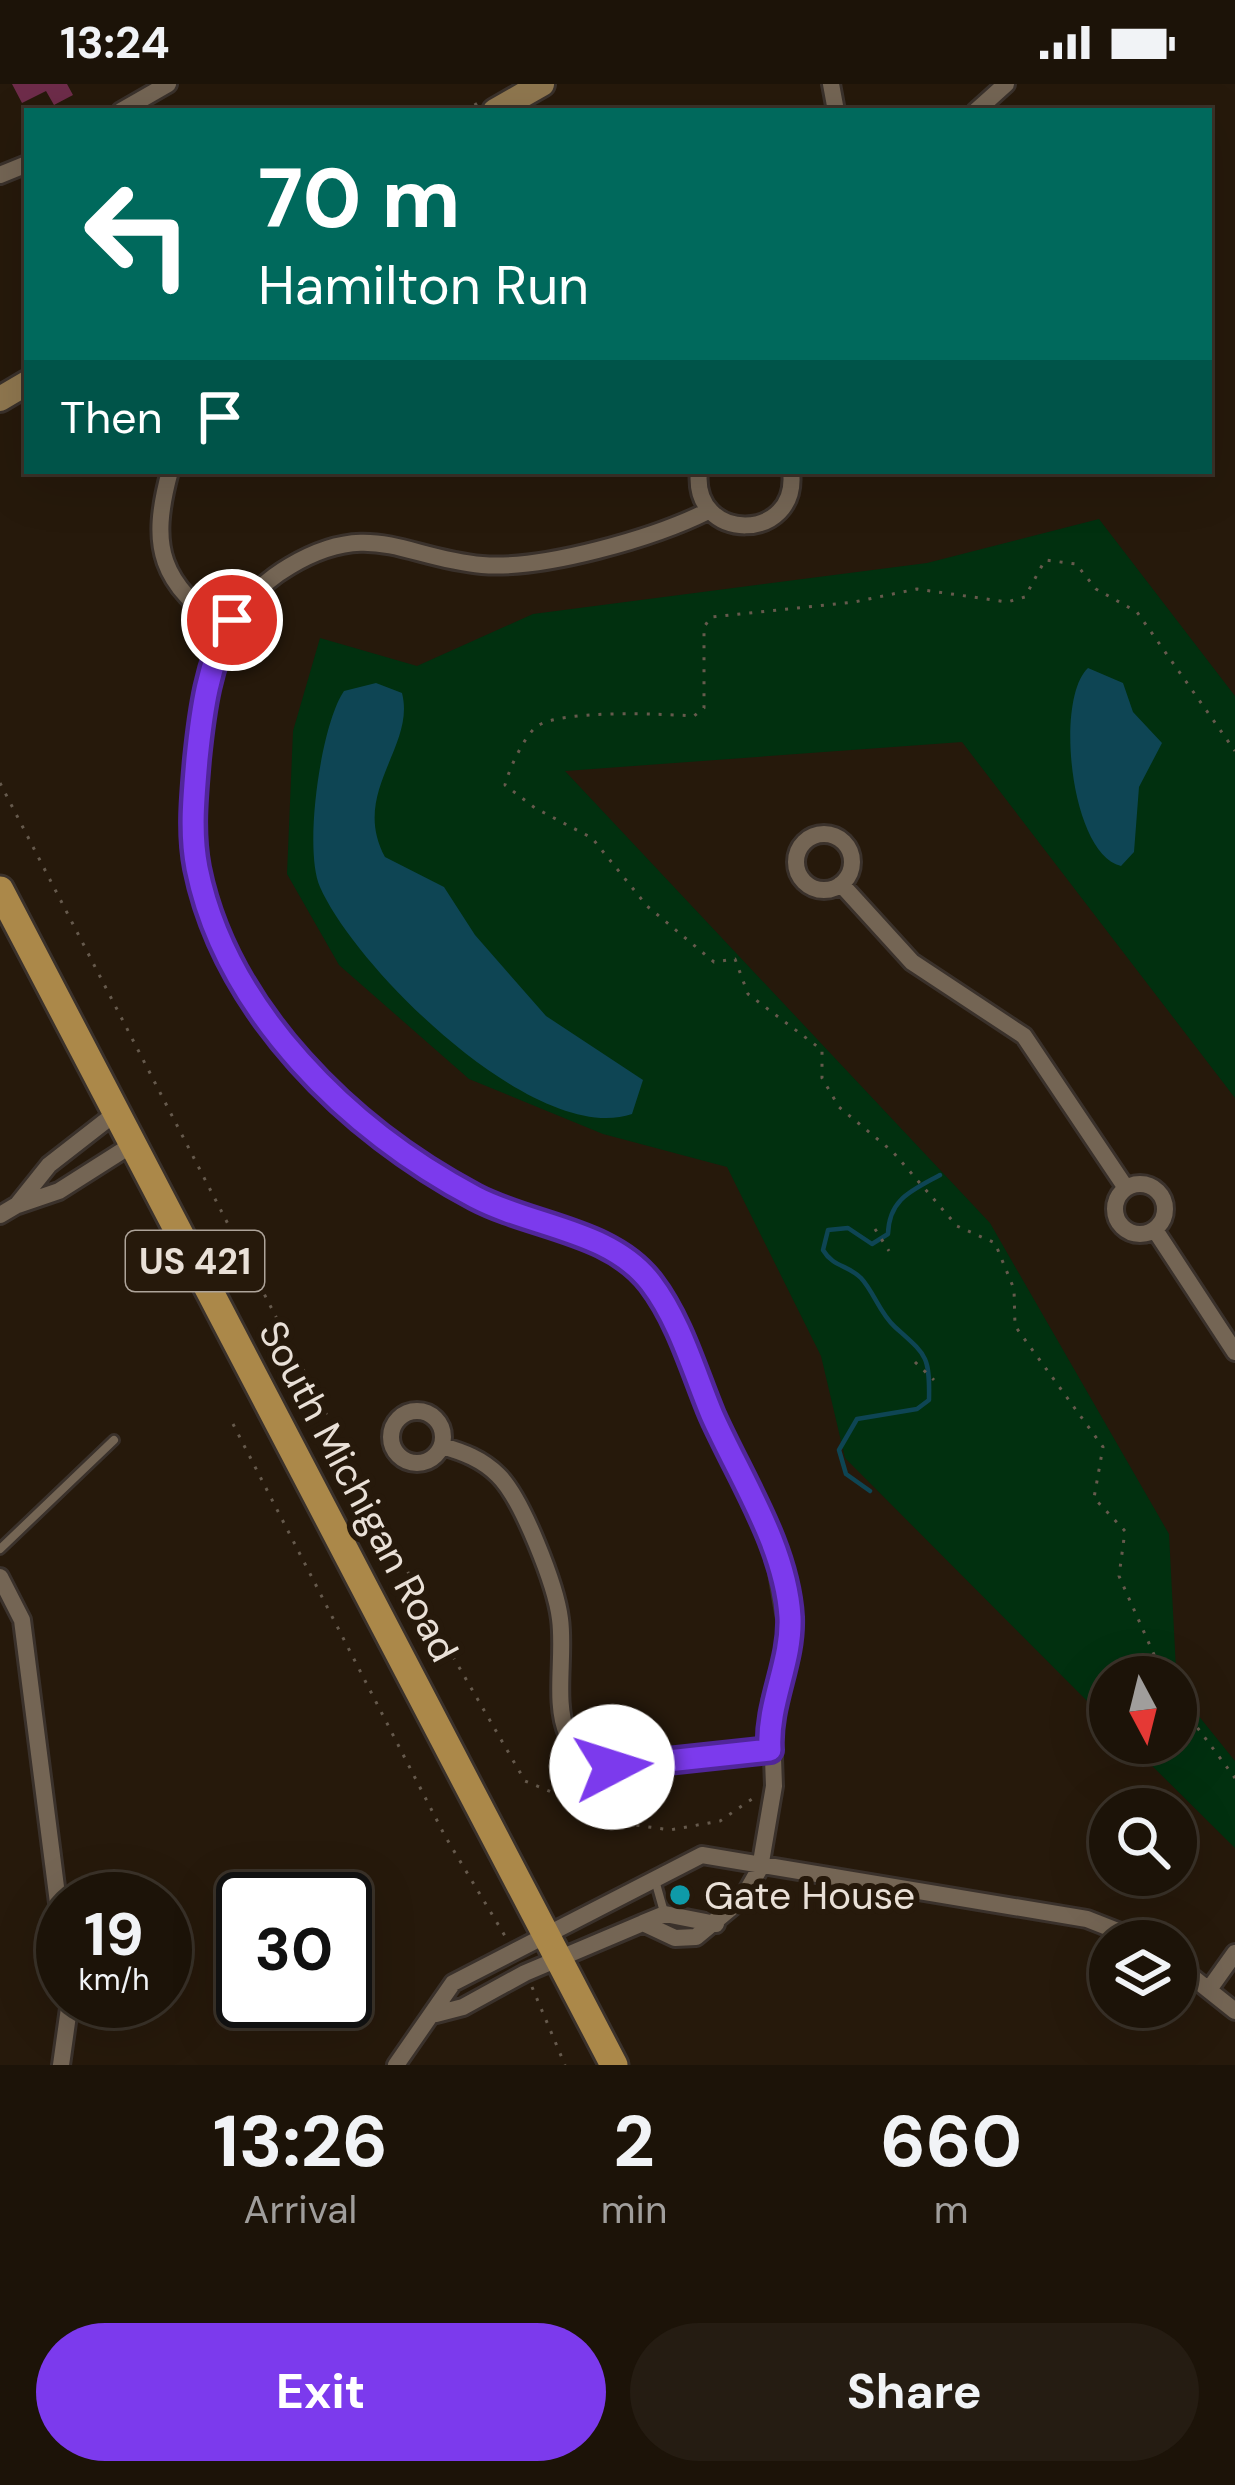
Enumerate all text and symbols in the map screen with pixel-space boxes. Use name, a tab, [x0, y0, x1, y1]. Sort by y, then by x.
text: 13:24	[60, 13, 170, 72]
text: 70 m	[258, 144, 461, 253]
icon: left	[60, 156, 216, 312]
text: Hamilton Run	[258, 250, 589, 321]
icon: arrive	[187, 384, 253, 450]
text: Then	[60, 388, 163, 447]
pin	[181, 569, 283, 671]
icon: arrive	[199, 587, 265, 653]
road number: US 421	[126, 1231, 264, 1291]
street label: South Michigan Road	[247, 1312, 470, 1671]
north arrow	[1089, 1656, 1197, 1764]
map controls	[1089, 1656, 1197, 2028]
position arrow	[549, 1704, 675, 1830]
button: search	[1089, 1788, 1197, 1896]
place label: Gate House	[704, 1870, 915, 1921]
speed limit sign: 30	[216, 1872, 372, 2028]
marker: Gate House	[667, 1882, 693, 1908]
text: 19	[84, 1895, 144, 1974]
button: layers	[1089, 1920, 1197, 2028]
text: km/h	[79, 1960, 149, 1999]
text: 13:26	[213, 2095, 388, 2188]
text: 2	[613, 2095, 655, 2188]
text: 660	[880, 2095, 1022, 2188]
text: Arrival	[244, 2184, 357, 2235]
text: min	[601, 2184, 667, 2235]
text: m	[934, 2184, 969, 2235]
button: Exit	[36, 2323, 606, 2461]
button: Share	[630, 2323, 1199, 2461]

